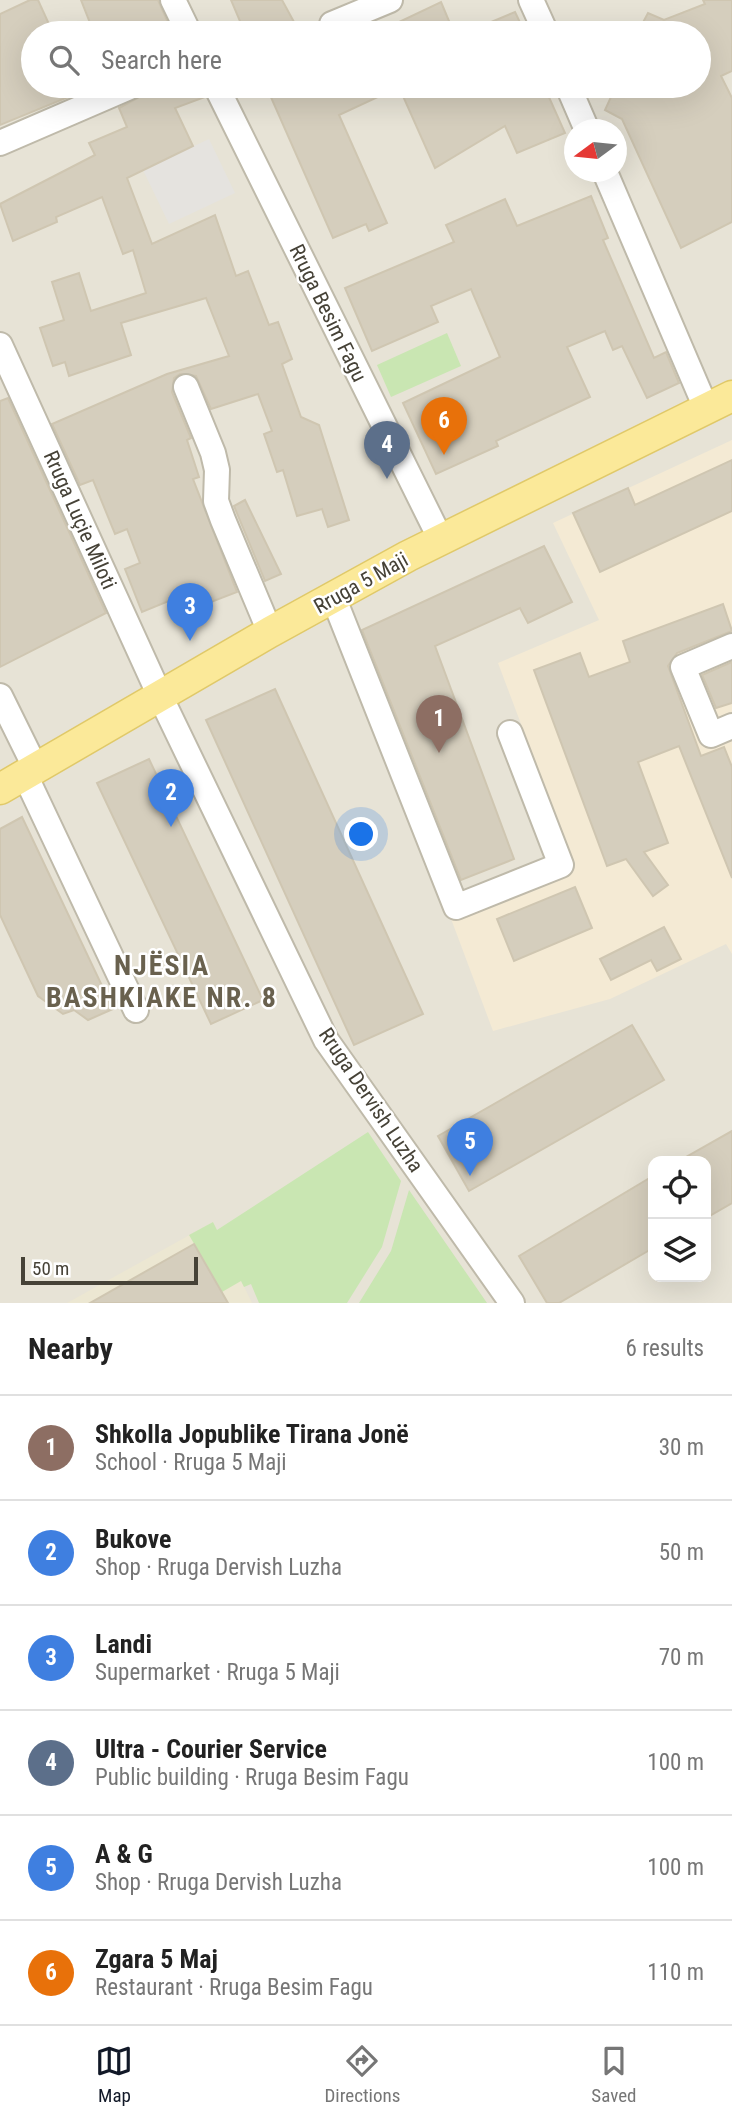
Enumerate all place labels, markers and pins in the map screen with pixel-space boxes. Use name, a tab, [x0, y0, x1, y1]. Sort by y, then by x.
pin: 6	[421, 397, 467, 455]
pin: 4	[364, 421, 410, 479]
pin: 3	[167, 583, 213, 641]
pin: 1	[416, 695, 462, 753]
pin: 2	[148, 769, 194, 827]
pin: 5	[447, 1118, 493, 1176]

